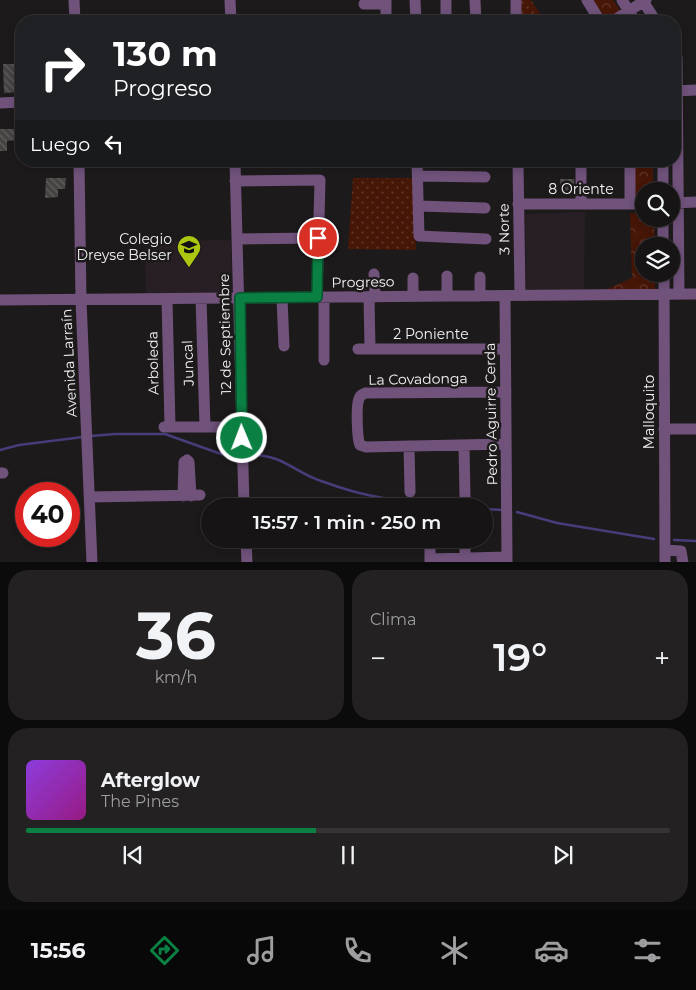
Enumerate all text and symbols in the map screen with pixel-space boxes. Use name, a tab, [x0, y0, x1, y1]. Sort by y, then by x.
text: 130 m	[113, 32, 218, 75]
icon: right	[30, 35, 95, 100]
text: Progreso	[113, 75, 212, 102]
icon: left	[100, 130, 128, 158]
text: Luego	[30, 133, 90, 156]
street label: 8 Oriente	[548, 180, 614, 198]
map controls	[635, 182, 680, 282]
button: search	[635, 182, 680, 227]
street label: 3 Norte	[495, 203, 513, 255]
pin	[297, 217, 339, 259]
icon: arrive	[304, 224, 332, 252]
place label: Colegio Dreyse Belser	[76, 230, 172, 264]
school or university icon: Colegio Dreyse Belser	[176, 234, 202, 268]
button: layers	[635, 237, 680, 282]
street label: Progreso	[331, 272, 395, 292]
street label: 12 de Septiembre	[215, 273, 235, 395]
street label: Avenida Larraín	[57, 308, 81, 418]
street label: 2 Poniente	[393, 325, 469, 343]
street label: Arboleda	[143, 331, 163, 395]
street label: Juncal	[178, 340, 198, 387]
street label: Pedro Aguirre Cerda	[481, 342, 501, 486]
street label: La Covadonga	[368, 369, 468, 389]
street label: Malloquito	[640, 374, 658, 449]
position arrow	[215, 411, 267, 463]
speed limit sign: 40	[15, 482, 80, 547]
text: 15:57 · 1 min · 250 m	[253, 511, 441, 534]
text: 36	[136, 596, 216, 675]
text: Clima	[370, 610, 416, 629]
text: 19°	[493, 634, 547, 681]
text: −	[370, 641, 386, 675]
text: +	[654, 641, 670, 675]
text: km/h	[155, 668, 197, 687]
text: Afterglow	[101, 769, 200, 792]
text: The Pines	[101, 792, 179, 811]
icon: previous	[119, 841, 147, 869]
icon: pause	[334, 841, 362, 869]
icon: next	[549, 841, 577, 869]
icon: directions	[147, 933, 182, 968]
icon: music	[244, 933, 279, 968]
icon: phone	[340, 933, 375, 968]
icon: climate	[437, 933, 472, 968]
icon: car	[534, 933, 569, 968]
icon: filters	[630, 933, 665, 968]
text: 15:56	[31, 937, 85, 964]

